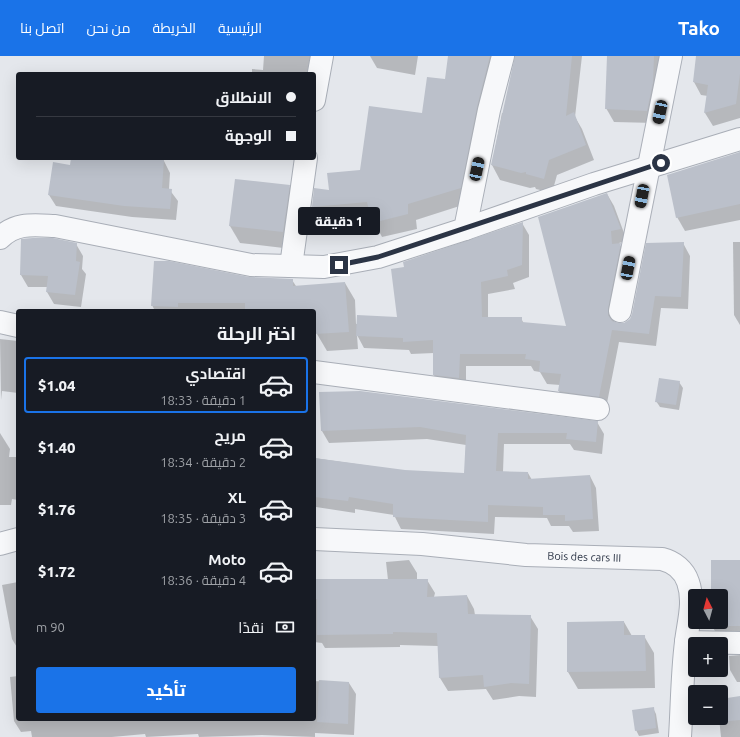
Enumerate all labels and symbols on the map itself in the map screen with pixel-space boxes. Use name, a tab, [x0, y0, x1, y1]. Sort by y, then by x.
car	[652, 99, 668, 125]
route start	[652, 154, 670, 172]
car	[469, 156, 485, 182]
car	[634, 183, 650, 209]
callout: 1 دقيقة	[298, 207, 380, 235]
car	[620, 255, 636, 281]
route end	[330, 256, 348, 274]
street label: Bois des cars III	[547, 550, 621, 564]
north arrow	[688, 589, 728, 629]

